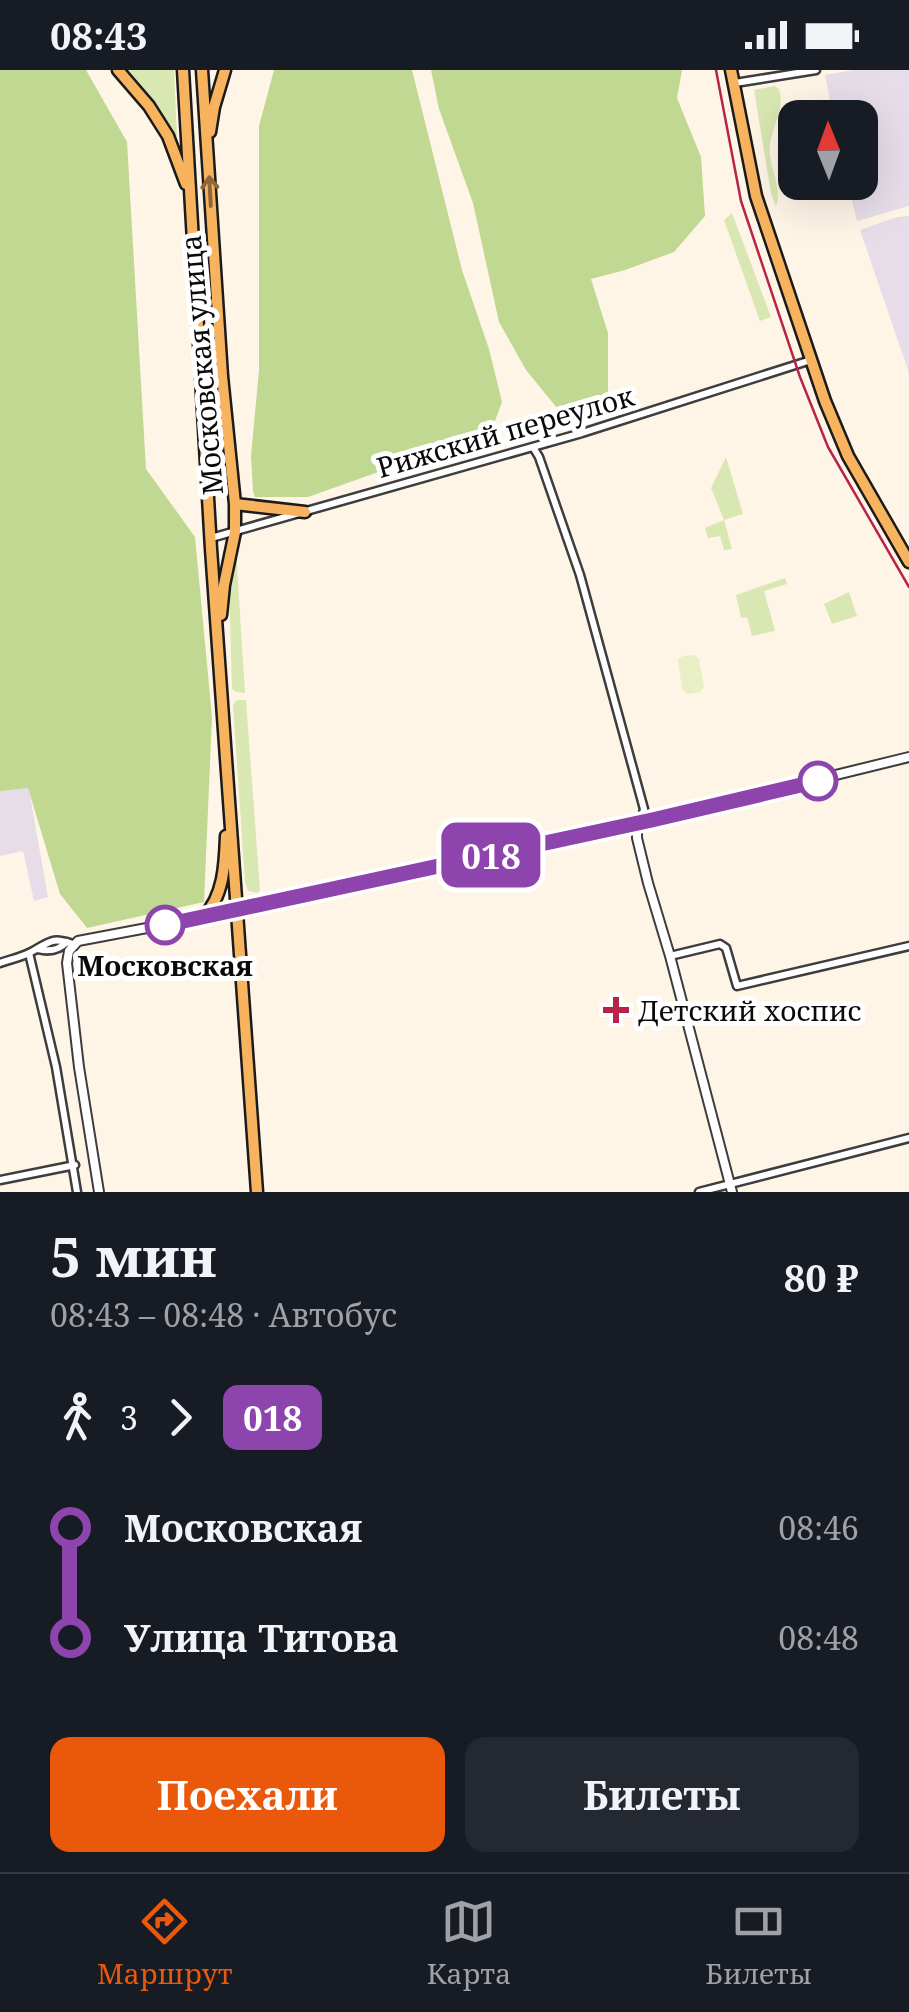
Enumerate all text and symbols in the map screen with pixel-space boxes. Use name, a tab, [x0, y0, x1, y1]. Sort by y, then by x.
text: 08:43	[50, 9, 147, 61]
north arrow	[778, 100, 878, 200]
map controls	[778, 100, 878, 200]
one-way arrow	[200, 176, 219, 208]
street label: Московская улица	[171, 233, 231, 497]
street label: Рижский переулок	[372, 376, 638, 486]
unlabelled marker	[799, 762, 837, 800]
line badge: 018	[434, 822, 548, 888]
text: 018	[461, 832, 521, 879]
marker: Московская	[146, 906, 184, 944]
place label: Московская	[77, 946, 253, 984]
place label: Детский хоспис	[638, 991, 861, 1029]
marker: Детский хоспис	[603, 997, 629, 1023]
text: 5 мин	[50, 1218, 217, 1293]
text: 80 ₽	[784, 1251, 859, 1303]
text: 08:43 – 08:48 · Автобус	[50, 1293, 397, 1336]
icon: walk	[50, 1390, 105, 1445]
icon: forward	[153, 1390, 208, 1445]
text: 018	[243, 1394, 302, 1441]
text: 3	[120, 1396, 138, 1439]
text: Московская	[124, 1501, 362, 1553]
text: 08:46	[778, 1506, 859, 1549]
text: Улица Титова	[124, 1611, 399, 1663]
text: 08:48	[778, 1616, 859, 1659]
button: Поехали	[50, 1737, 445, 1852]
button: Билеты	[465, 1737, 859, 1852]
tab: Маршрут	[97, 1894, 233, 1992]
tab: Карта	[427, 1894, 511, 1992]
tab: Билеты	[705, 1894, 812, 1992]

